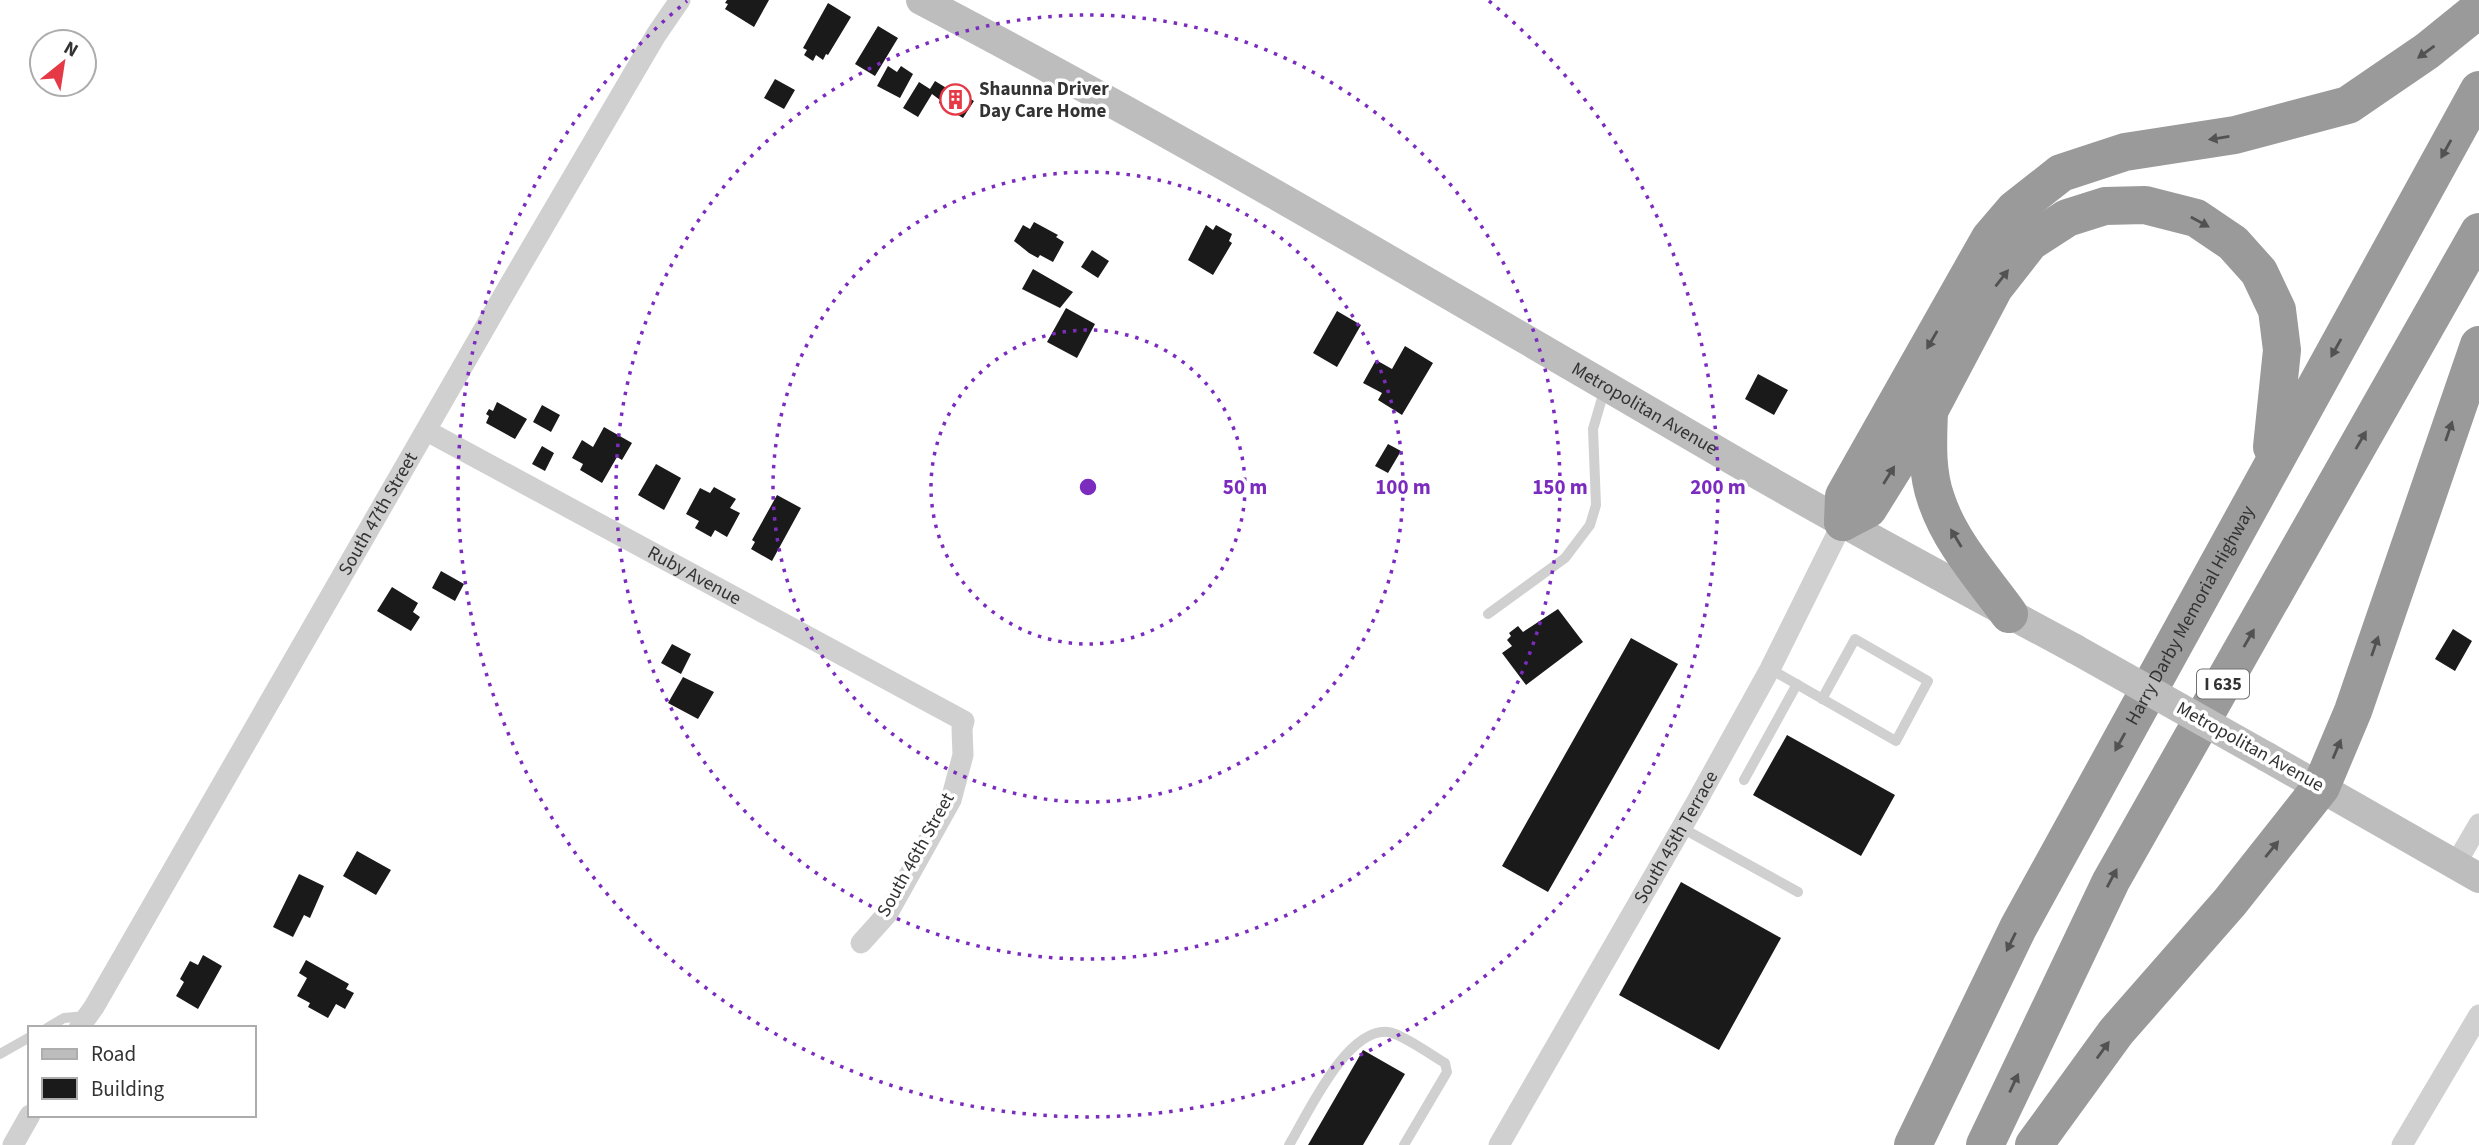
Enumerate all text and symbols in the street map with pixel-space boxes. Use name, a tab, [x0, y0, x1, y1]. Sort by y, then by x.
north arrow	[28, 28, 98, 98]
text: N	[59, 35, 83, 64]
one-way arrow	[2417, 44, 2435, 59]
place label: Shaunna Driver Day Care Home	[979, 76, 1109, 125]
building icon: Shaunna Driver Day Care Home	[939, 83, 973, 117]
one-way arrow	[2208, 132, 2230, 143]
one-way arrow	[2440, 139, 2452, 159]
one-way arrow	[2190, 216, 2210, 228]
one-way arrow	[1994, 269, 2008, 287]
one-way arrow	[1926, 331, 1938, 350]
one-way arrow	[2330, 338, 2342, 358]
street label: Metropolitan Avenue	[1566, 355, 1723, 462]
one-way arrow	[2444, 421, 2455, 442]
one-way arrow	[2355, 430, 2367, 450]
street label: South 47th Street	[332, 446, 424, 580]
one-way arrow	[1882, 466, 1895, 485]
text: 50 m	[1223, 472, 1267, 502]
text: 100 m	[1375, 472, 1431, 502]
text: 150 m	[1532, 472, 1588, 502]
text: 200 m	[1690, 472, 1746, 502]
centre of rings	[1076, 475, 1100, 499]
street label: Harry Darby Memorial Highway	[2119, 500, 2261, 730]
one-way arrow	[1949, 529, 1962, 548]
street label: Ruby Avenue	[643, 539, 746, 612]
one-way arrow	[2243, 628, 2255, 647]
one-way arrow	[2370, 636, 2381, 657]
road number: I 635	[2197, 670, 2249, 698]
street label: Metropolitan Avenue	[2171, 695, 2329, 799]
one-way arrow	[2114, 732, 2126, 751]
one-way arrow	[2332, 738, 2343, 759]
street label: South 45th Terrace	[1627, 766, 1725, 909]
street label: South 46th Street	[871, 787, 962, 922]
one-way arrow	[2265, 840, 2280, 858]
one-way arrow	[2106, 868, 2118, 888]
one-way arrow	[2006, 931, 2017, 952]
legend	[28, 1026, 256, 1117]
text: Road	[91, 1039, 136, 1069]
one-way arrow	[2095, 1041, 2109, 1059]
one-way arrow	[2008, 1073, 2020, 1093]
text: Building	[91, 1074, 165, 1104]

